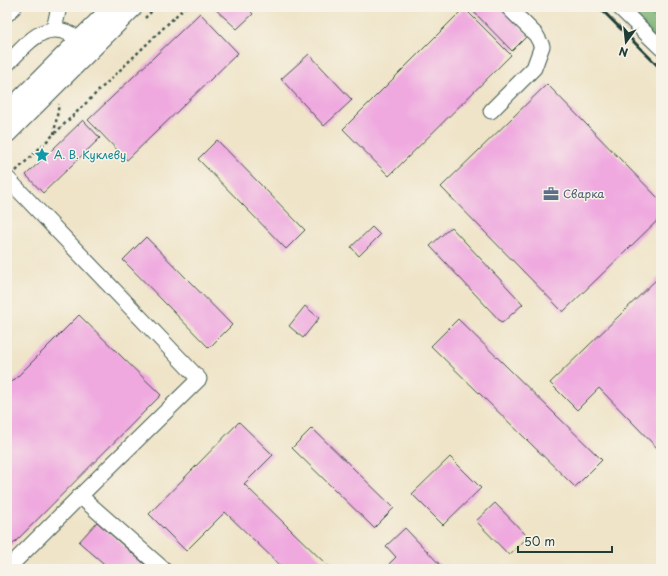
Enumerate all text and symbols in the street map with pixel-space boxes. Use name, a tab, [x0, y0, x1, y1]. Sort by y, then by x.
north arrow	[606, 22, 646, 62]
text: N	[617, 43, 630, 61]
place icon: А. В. Куклеву	[33, 146, 51, 164]
place label: А. В. Куклеву	[54, 146, 126, 163]
office icon: Сварка	[542, 185, 560, 203]
place label: Сварка	[563, 185, 605, 202]
scale bar	[518, 528, 612, 554]
text: 50 m	[524, 532, 555, 550]

